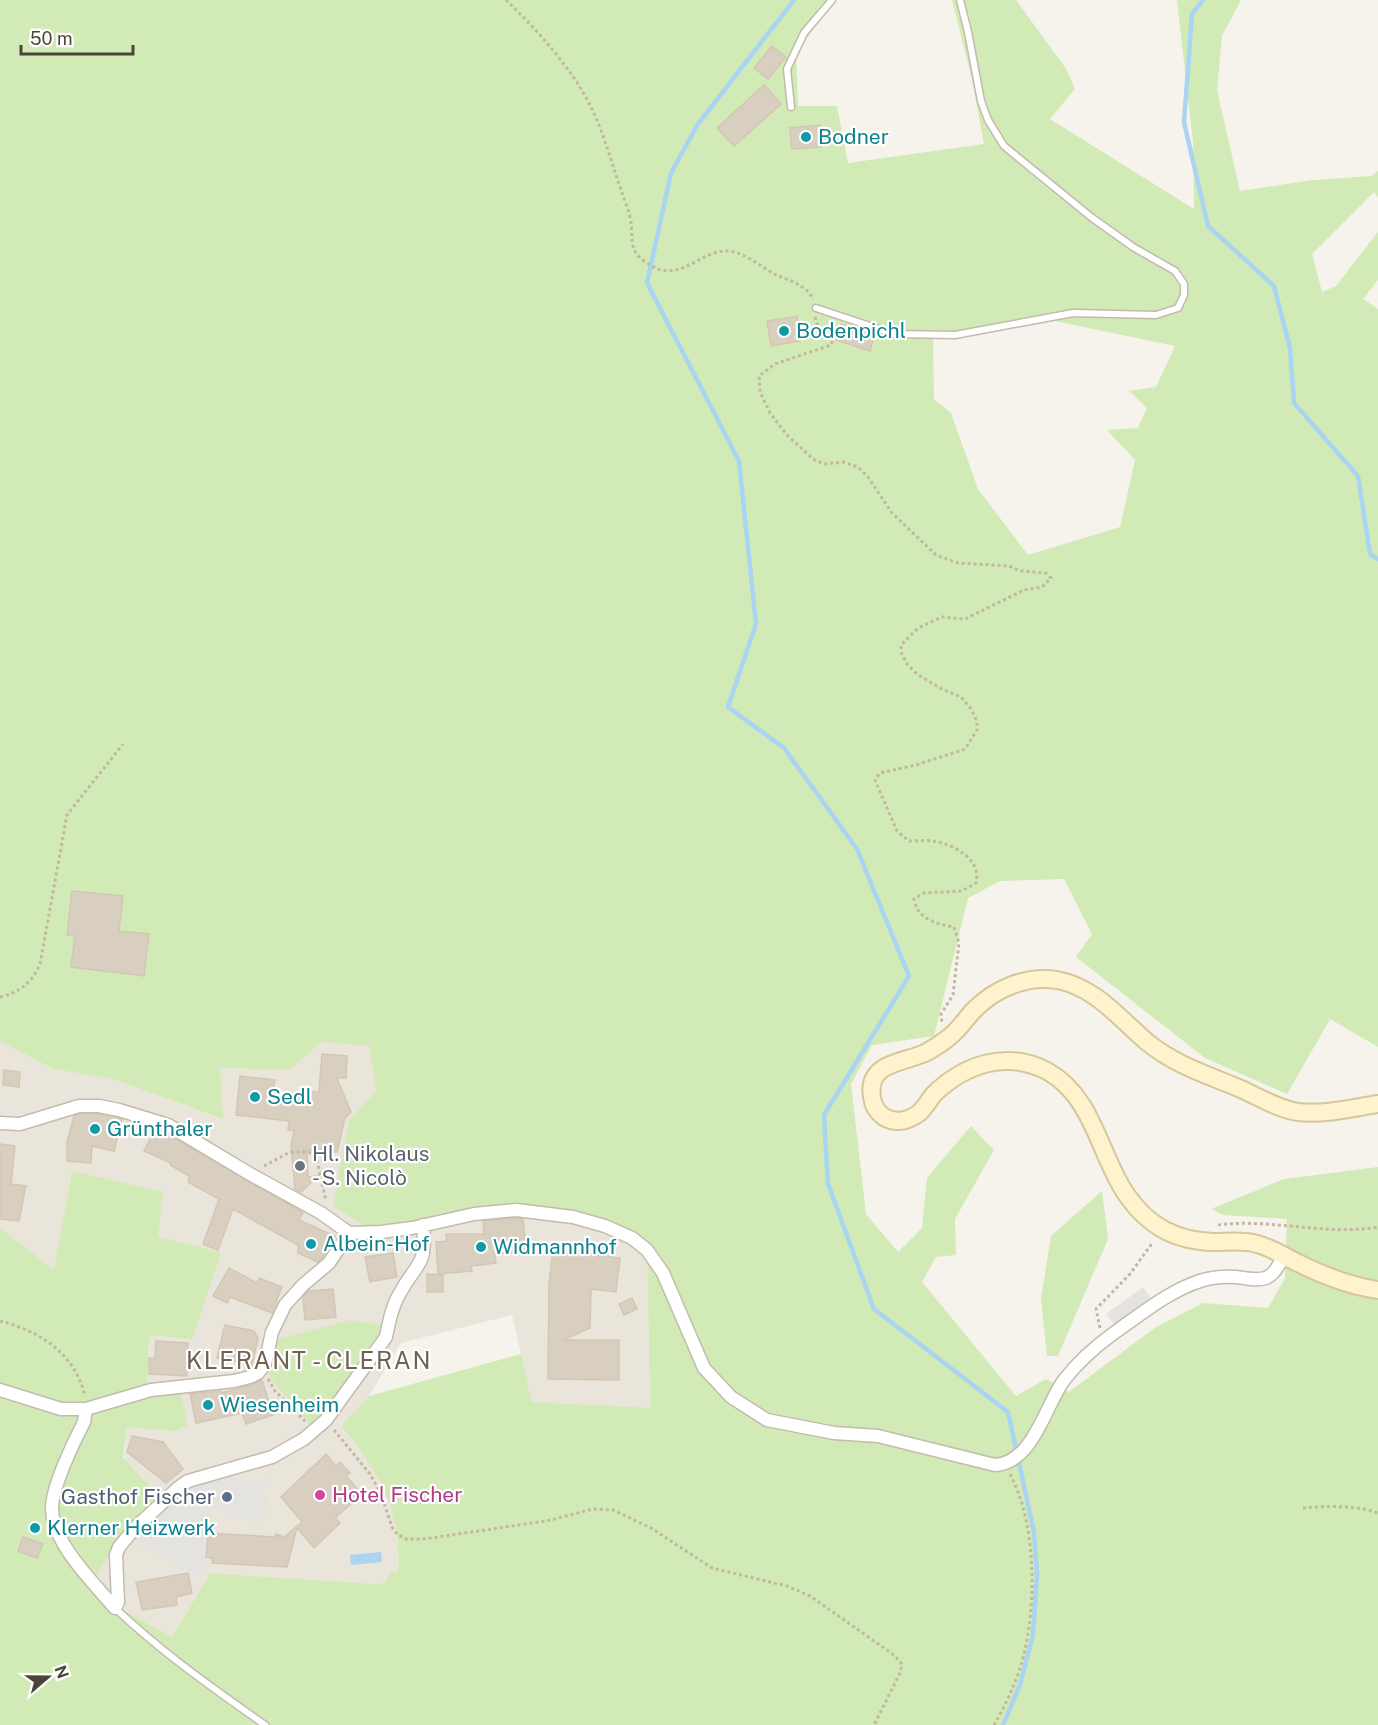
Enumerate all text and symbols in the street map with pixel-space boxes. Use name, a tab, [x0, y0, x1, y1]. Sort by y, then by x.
scale bar	[21, 18, 134, 56]
text: 50 m	[30, 28, 73, 49]
place label: Bodner	[818, 124, 889, 149]
marker: Bodner	[799, 130, 813, 144]
place label: Bodenpichl	[796, 318, 906, 343]
marker: Bodenpichl	[777, 324, 791, 338]
place label: Sedl	[267, 1084, 312, 1109]
marker: Sedl	[248, 1090, 262, 1104]
place label: Grünthaler	[107, 1116, 212, 1141]
marker: Grünthaler	[88, 1122, 102, 1136]
place label: Hl. Nikolaus - S. Nicolò	[312, 1141, 429, 1190]
marker: Hl. Nikolaus - S. Nicolò	[293, 1159, 307, 1173]
place label: Albein-Hof	[323, 1231, 430, 1256]
place label: Widmannhof	[493, 1234, 617, 1259]
marker: Albein-Hof	[304, 1237, 318, 1251]
marker: Widmannhof	[474, 1240, 488, 1254]
district label: KLERANT - CLERAN	[186, 1346, 432, 1374]
place label: Wiesenheim	[220, 1392, 339, 1417]
marker: Wiesenheim	[201, 1398, 215, 1412]
place label: Hotel Fischer	[332, 1482, 462, 1507]
place label: Gasthof Fischer	[61, 1484, 215, 1509]
marker: Hotel Fischer	[313, 1488, 327, 1502]
marker: Gasthof Fischer	[220, 1490, 234, 1504]
place label: Klerner Heizwerk	[47, 1515, 216, 1540]
marker: Klerner Heizwerk	[28, 1521, 42, 1535]
north arrow	[18, 1647, 78, 1707]
text: N	[51, 1663, 73, 1681]

